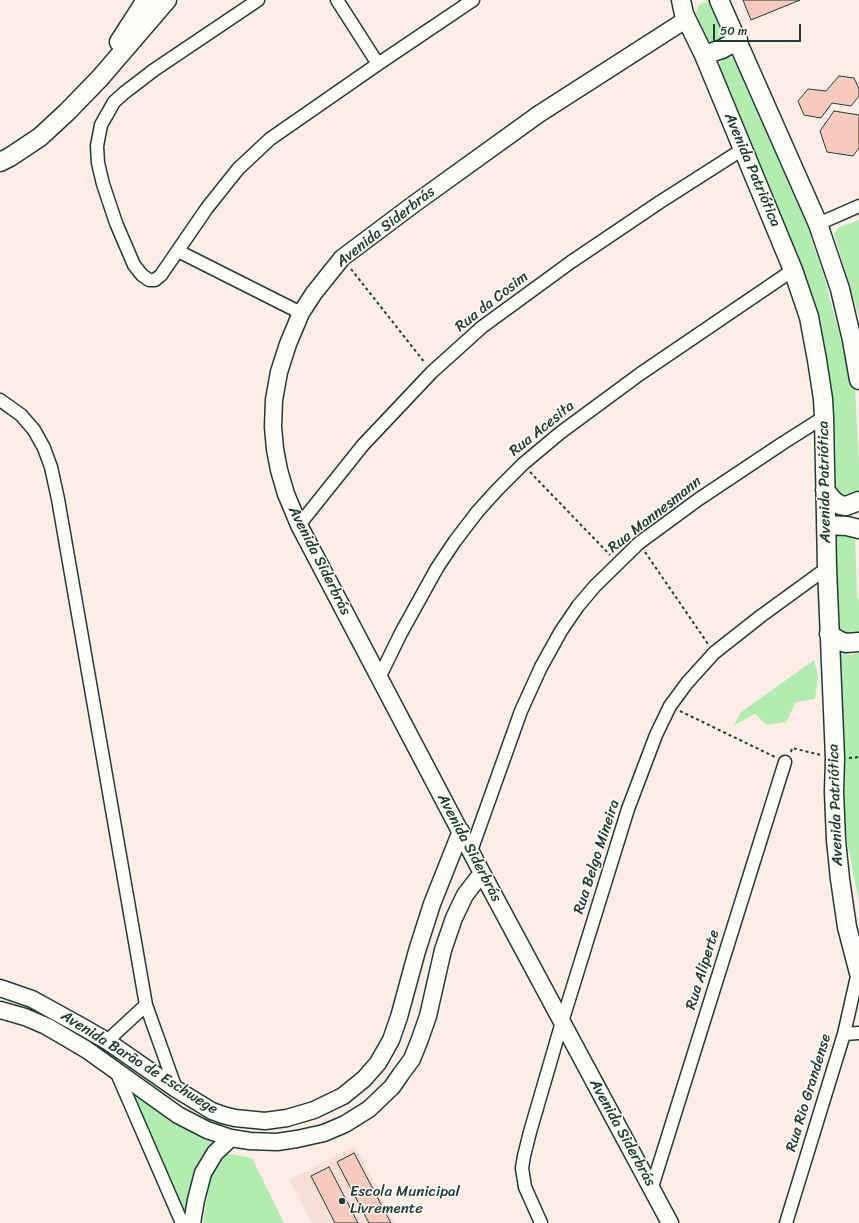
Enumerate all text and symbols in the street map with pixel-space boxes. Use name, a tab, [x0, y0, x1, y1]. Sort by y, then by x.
scale bar	[715, 16, 803, 42]
text: 50 m	[720, 20, 747, 42]
street label: Avenida Patriótica	[720, 110, 784, 230]
street label: Avenida Siderbrás	[333, 183, 439, 271]
street label: Rua da Cosim	[452, 268, 532, 336]
street label: Rua Acesita	[506, 397, 578, 461]
street label: Avenida Patriótica	[815, 421, 835, 543]
street label: Rua Mannesmann	[605, 473, 705, 557]
street label: Avenida Siderbrás	[284, 503, 354, 619]
street label: Avenida Patriótica	[825, 744, 847, 866]
street label: Avenida Siderbrás	[433, 791, 505, 905]
street label: Rua Belgo Mineira	[570, 798, 624, 916]
street label: Rua Aliperte	[682, 928, 724, 1012]
street label: Avenida Barão de Eschwege	[57, 1007, 221, 1119]
street label: Rua Rio Grandense	[783, 1032, 835, 1154]
street label: Avenida Siderbrás	[585, 1076, 659, 1190]
place label: Escola Municipal Livremente	[350, 1183, 460, 1218]
marker: Escola Municipal Livremente	[337, 1196, 347, 1206]

